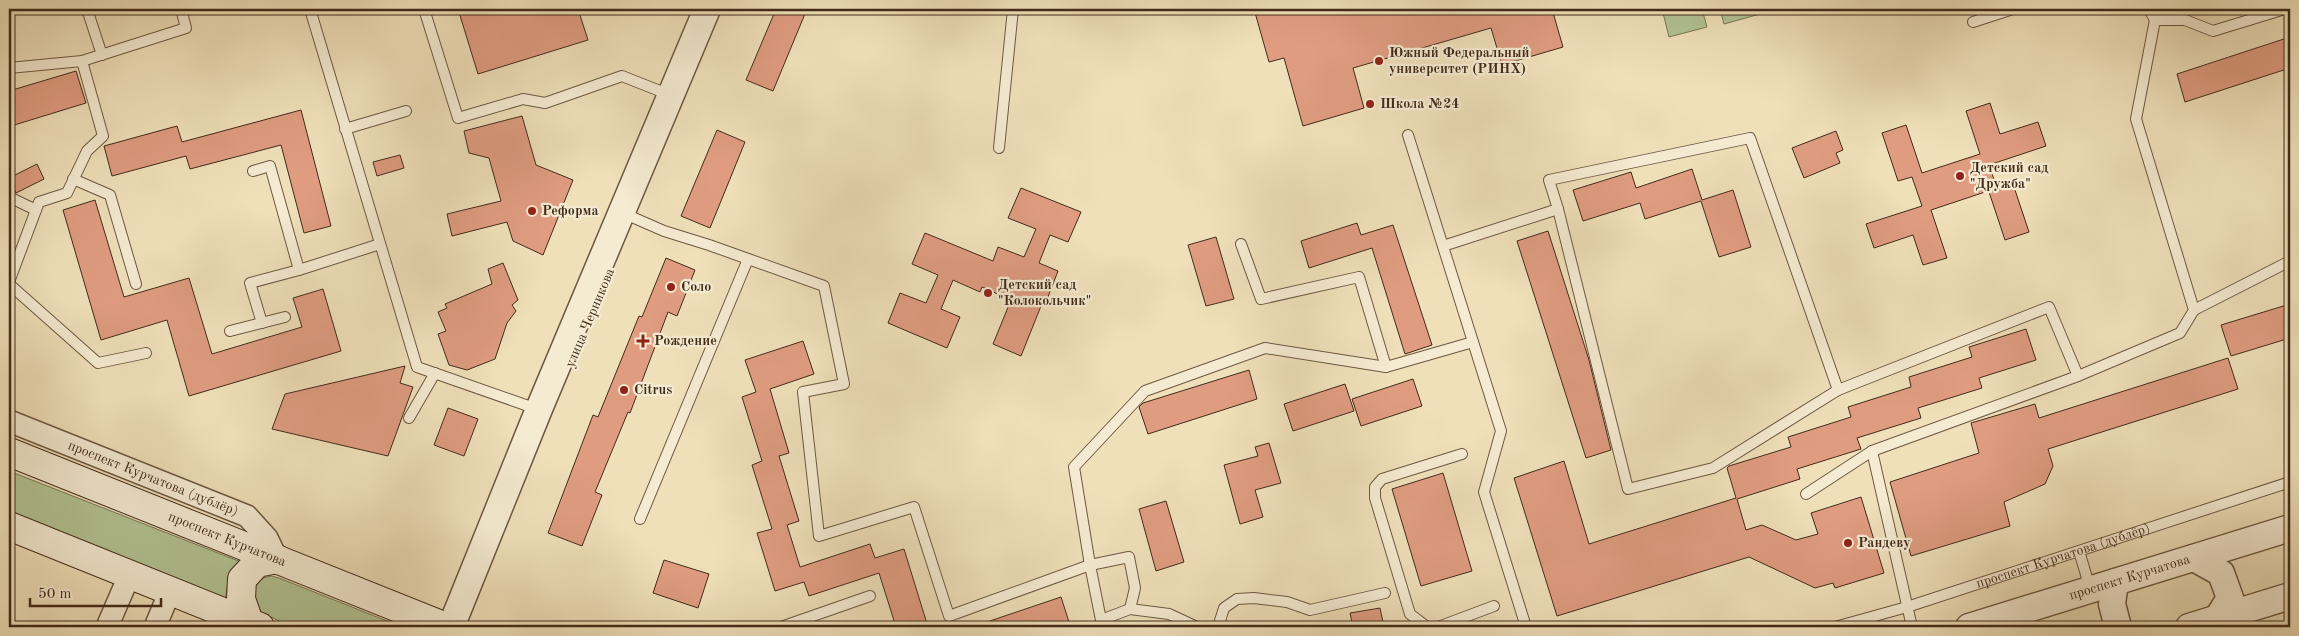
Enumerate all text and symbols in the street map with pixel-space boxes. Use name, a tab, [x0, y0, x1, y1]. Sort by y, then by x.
place label: Южный Федеральный университет (РИНХ)	[1389, 46, 1530, 76]
marker: Южный Федеральный университет (РИНХ)	[1373, 55, 1385, 67]
place label: Школа №24	[1380, 97, 1459, 111]
marker: Школа №24	[1364, 98, 1376, 110]
place label: Детский сад "Дружба"	[1970, 161, 2049, 191]
marker: Детский сад "Дружба"	[1954, 170, 1966, 182]
place label: Реформа	[542, 204, 599, 219]
marker: Реформа	[526, 205, 538, 217]
street label: улица Черникова	[563, 266, 617, 370]
place label: Детский сад "Колокольчик"	[998, 278, 1091, 308]
place label: Соло	[681, 280, 711, 294]
marker: Соло	[665, 281, 677, 293]
marker: Детский сад "Колокольчик"	[982, 287, 994, 299]
marker: Рождение	[636, 334, 650, 348]
place label: Рождение	[654, 334, 717, 348]
place label: Citrus	[634, 383, 672, 397]
marker: Citrus	[618, 384, 630, 396]
street label: проспект Курчатова (дублёр)	[66, 438, 240, 519]
street label: проспект Курчатова	[166, 509, 288, 569]
street label: проспект Курчатова (дублёр)	[1974, 520, 2152, 592]
place label: Рандеву	[1858, 536, 1911, 550]
marker: Рандеву	[1842, 537, 1854, 549]
street label: проспект Курчатова	[2067, 551, 2193, 603]
scale bar	[30, 576, 161, 608]
text: 50 m	[38, 587, 72, 602]

